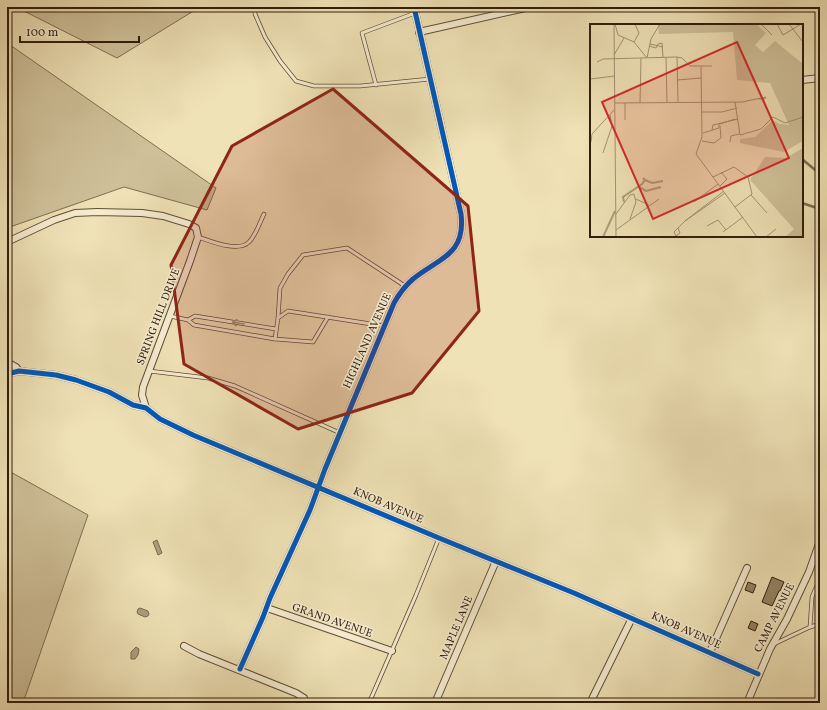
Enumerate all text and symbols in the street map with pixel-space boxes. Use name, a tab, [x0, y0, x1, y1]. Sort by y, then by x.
scale bar	[20, 18, 139, 44]
inset map	[590, 24, 803, 237]
text: 100 m	[26, 25, 59, 41]
street label: SPRING HILL DRIVE	[134, 266, 185, 368]
street label: HIGHLAND AVENUE	[340, 290, 396, 391]
one-way arrow	[232, 319, 245, 327]
street label: KNOB AVENUE	[350, 484, 426, 528]
street label: CAMP AVENUE	[751, 580, 799, 655]
street label: MAPLE LANE	[437, 593, 477, 662]
street label: GRAND AVENUE	[290, 600, 375, 642]
street label: KNOB AVENUE	[649, 609, 724, 653]

